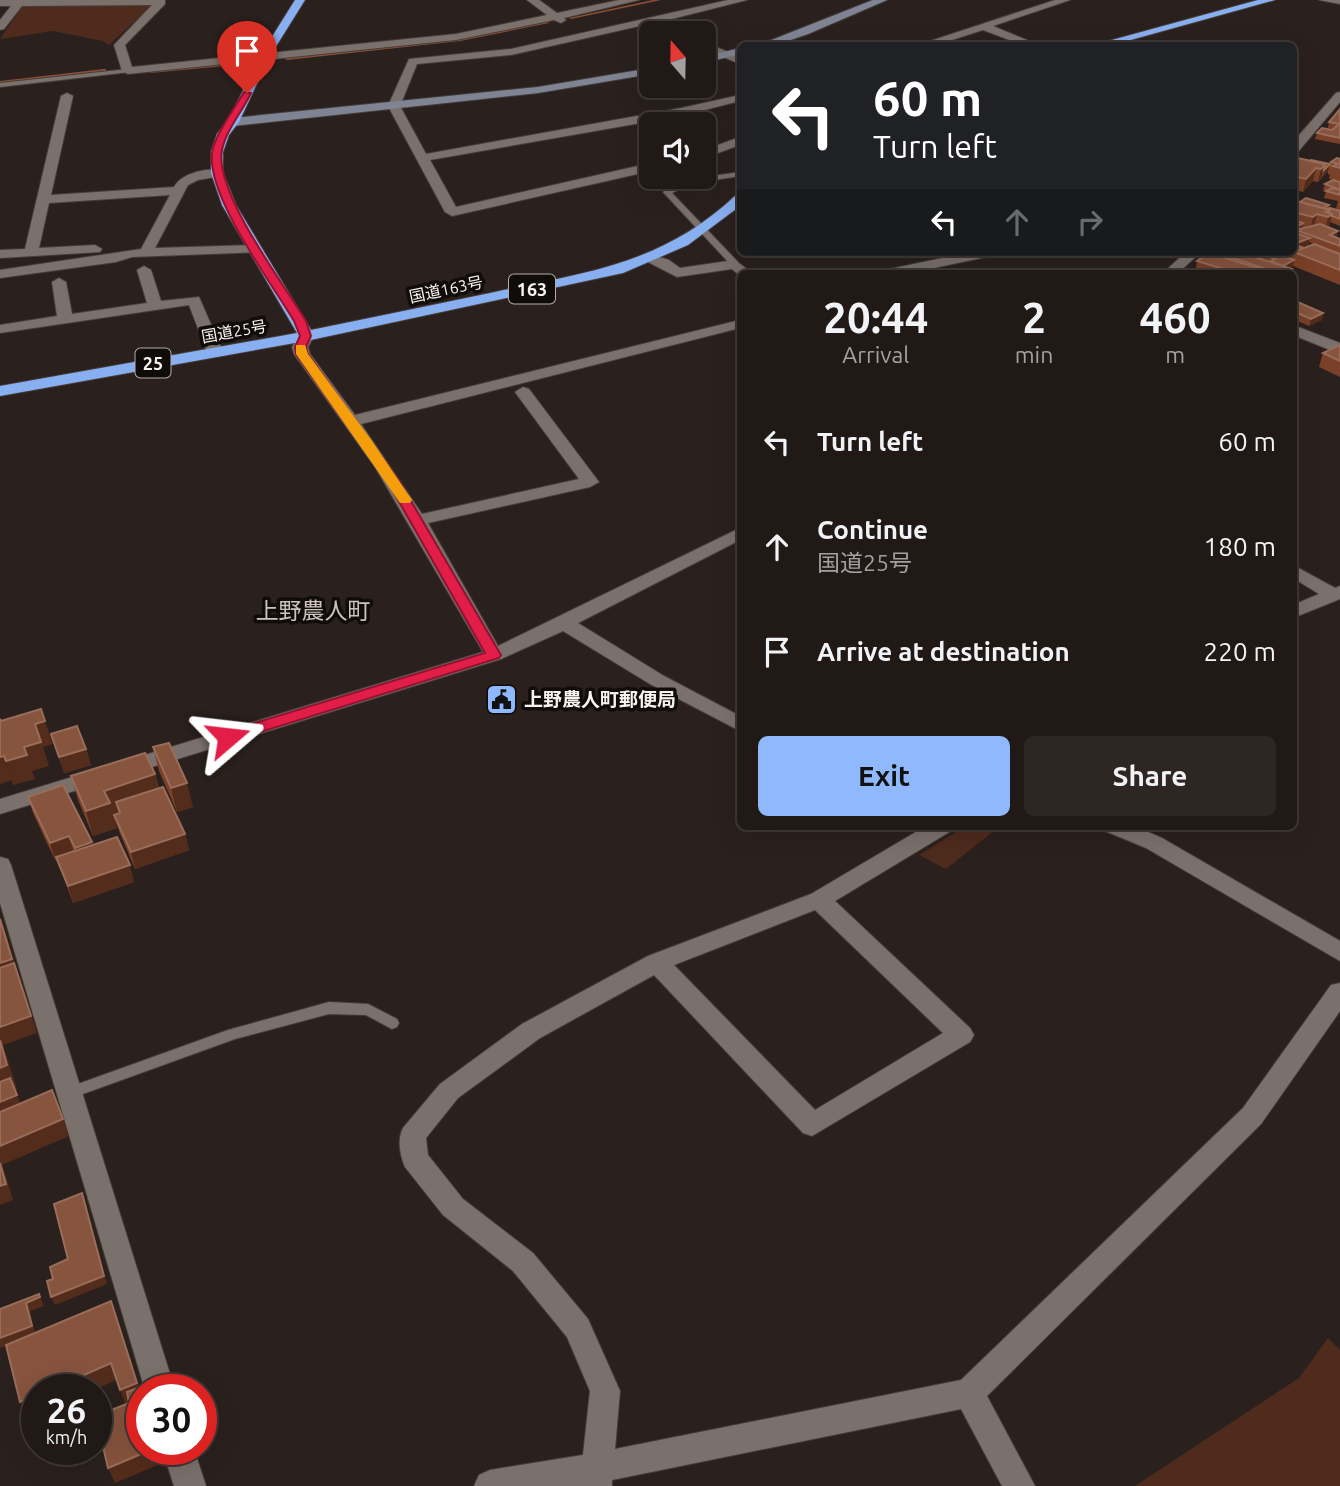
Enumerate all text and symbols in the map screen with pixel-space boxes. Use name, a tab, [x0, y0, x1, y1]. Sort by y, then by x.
pin	[217, 21, 277, 93]
north arrow	[639, 21, 716, 98]
map controls	[639, 21, 716, 189]
icon: arrive	[228, 32, 266, 70]
icon: left	[758, 70, 849, 161]
text: 60 m	[873, 70, 982, 125]
button: sound	[639, 112, 716, 189]
text: Turn left	[873, 128, 997, 164]
icon: left	[925, 203, 963, 241]
icon: ahead	[998, 203, 1036, 241]
icon: right	[1071, 203, 1109, 241]
street label: 国道163号	[407, 272, 485, 306]
road number: 163	[509, 274, 555, 304]
text: 20:44	[823, 294, 928, 341]
text: 2	[1022, 294, 1046, 341]
text: 460	[1140, 294, 1211, 341]
street label: 国道25号	[200, 316, 268, 346]
text: Arrival	[842, 342, 909, 367]
text: min	[1015, 342, 1053, 367]
text: m	[1165, 342, 1185, 367]
road number: 25	[136, 348, 170, 377]
icon: left	[758, 423, 796, 461]
text: Turn left	[817, 427, 923, 456]
text: 60 m	[1218, 427, 1276, 456]
text: Continue	[817, 515, 928, 544]
icon: ahead	[758, 528, 796, 566]
text: 180 m	[1204, 532, 1276, 561]
text: 国道25号	[817, 550, 912, 575]
district label: 上野農人町	[256, 598, 371, 623]
icon: arrive	[758, 633, 796, 671]
text: Arrive at destination	[817, 637, 1070, 666]
text: 220 m	[1204, 637, 1276, 666]
public building icon: 上野農人町郵便局	[484, 682, 518, 716]
place label: 上野農人町郵便局	[524, 688, 676, 710]
position arrow	[191, 700, 265, 774]
button: Exit	[758, 736, 1010, 816]
button: Share	[1024, 736, 1276, 816]
speed limit sign: 30	[126, 1374, 217, 1465]
text: 26	[47, 1390, 86, 1430]
text: km/h	[46, 1427, 87, 1447]

